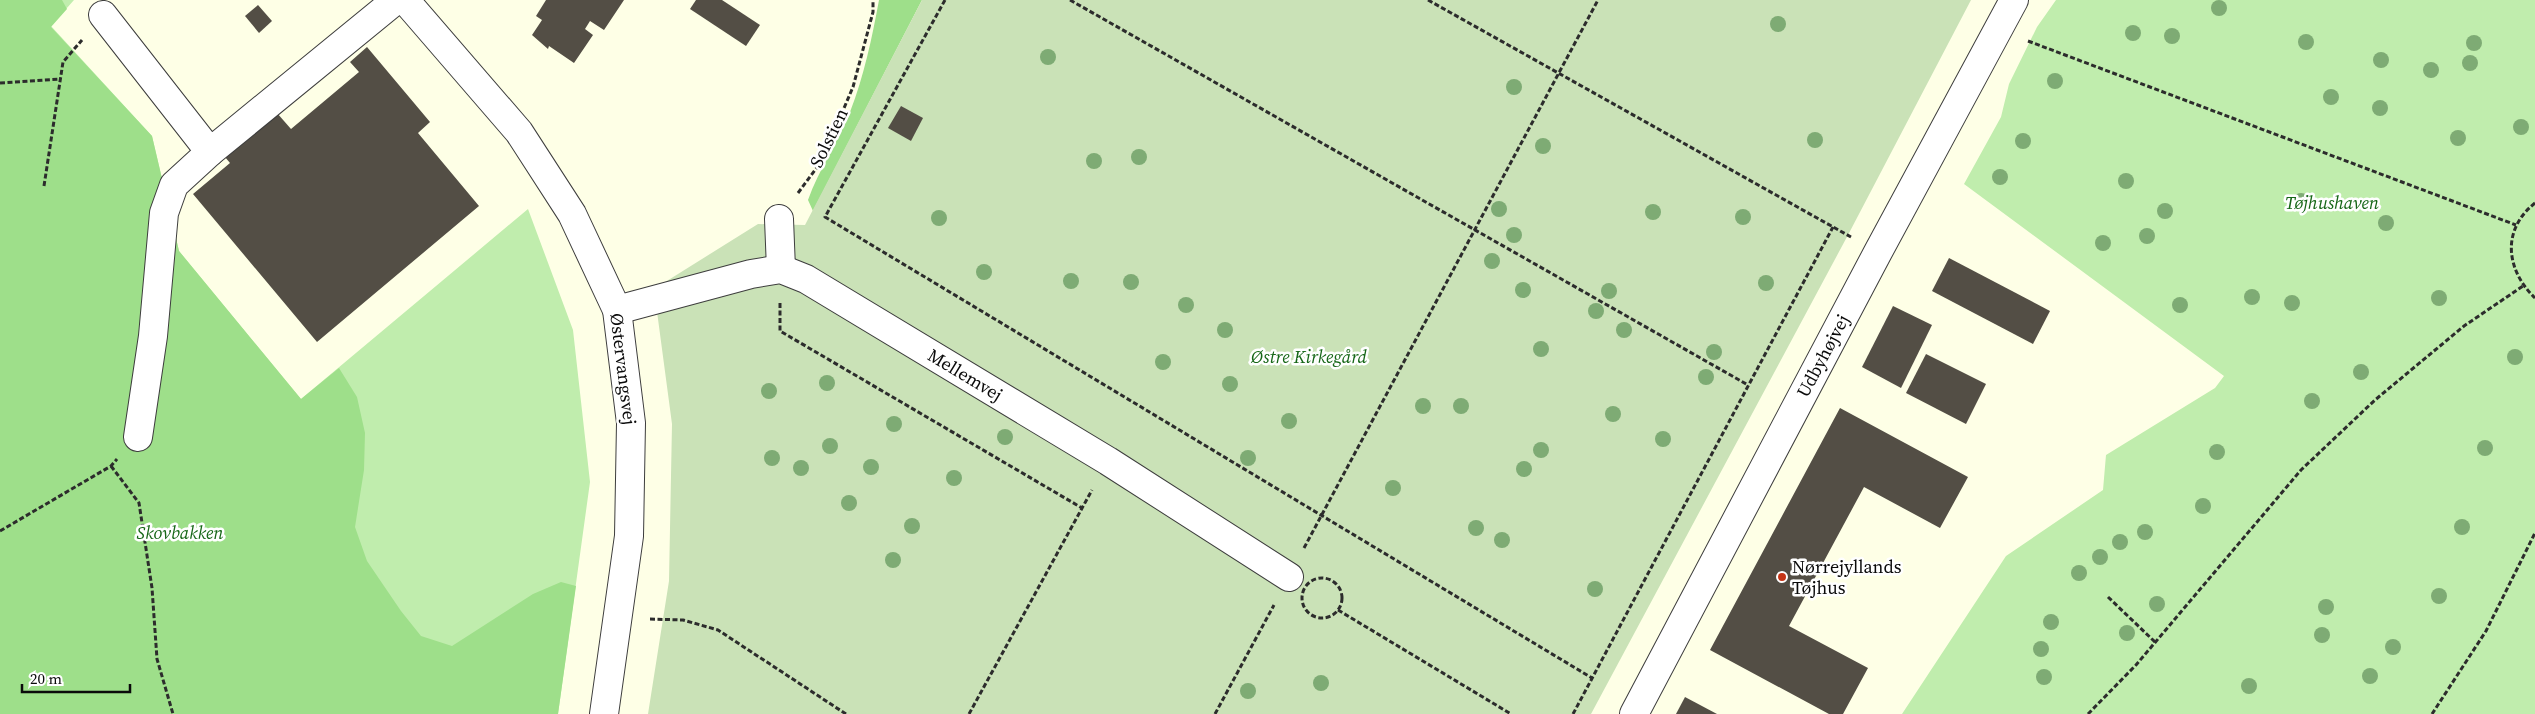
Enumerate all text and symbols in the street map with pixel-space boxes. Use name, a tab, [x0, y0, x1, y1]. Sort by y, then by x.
street label: Solstien	[803, 104, 854, 172]
park label: Tøjhushaven	[2285, 190, 2379, 215]
street label: Udbyhøjvej	[1790, 310, 1855, 402]
street label: Østervangsvej	[604, 312, 643, 426]
street label: Mellemvej	[923, 342, 1007, 407]
park label: Østre Kirkegård	[1250, 344, 1368, 369]
park label: Skovbakken	[137, 520, 223, 545]
place label: Nørrejyllands Tøjhus	[1792, 554, 1902, 600]
marker: Nørrejyllands Tøjhus	[1776, 571, 1788, 583]
scale bar	[22, 662, 130, 694]
text: 20 m	[30, 668, 62, 689]

